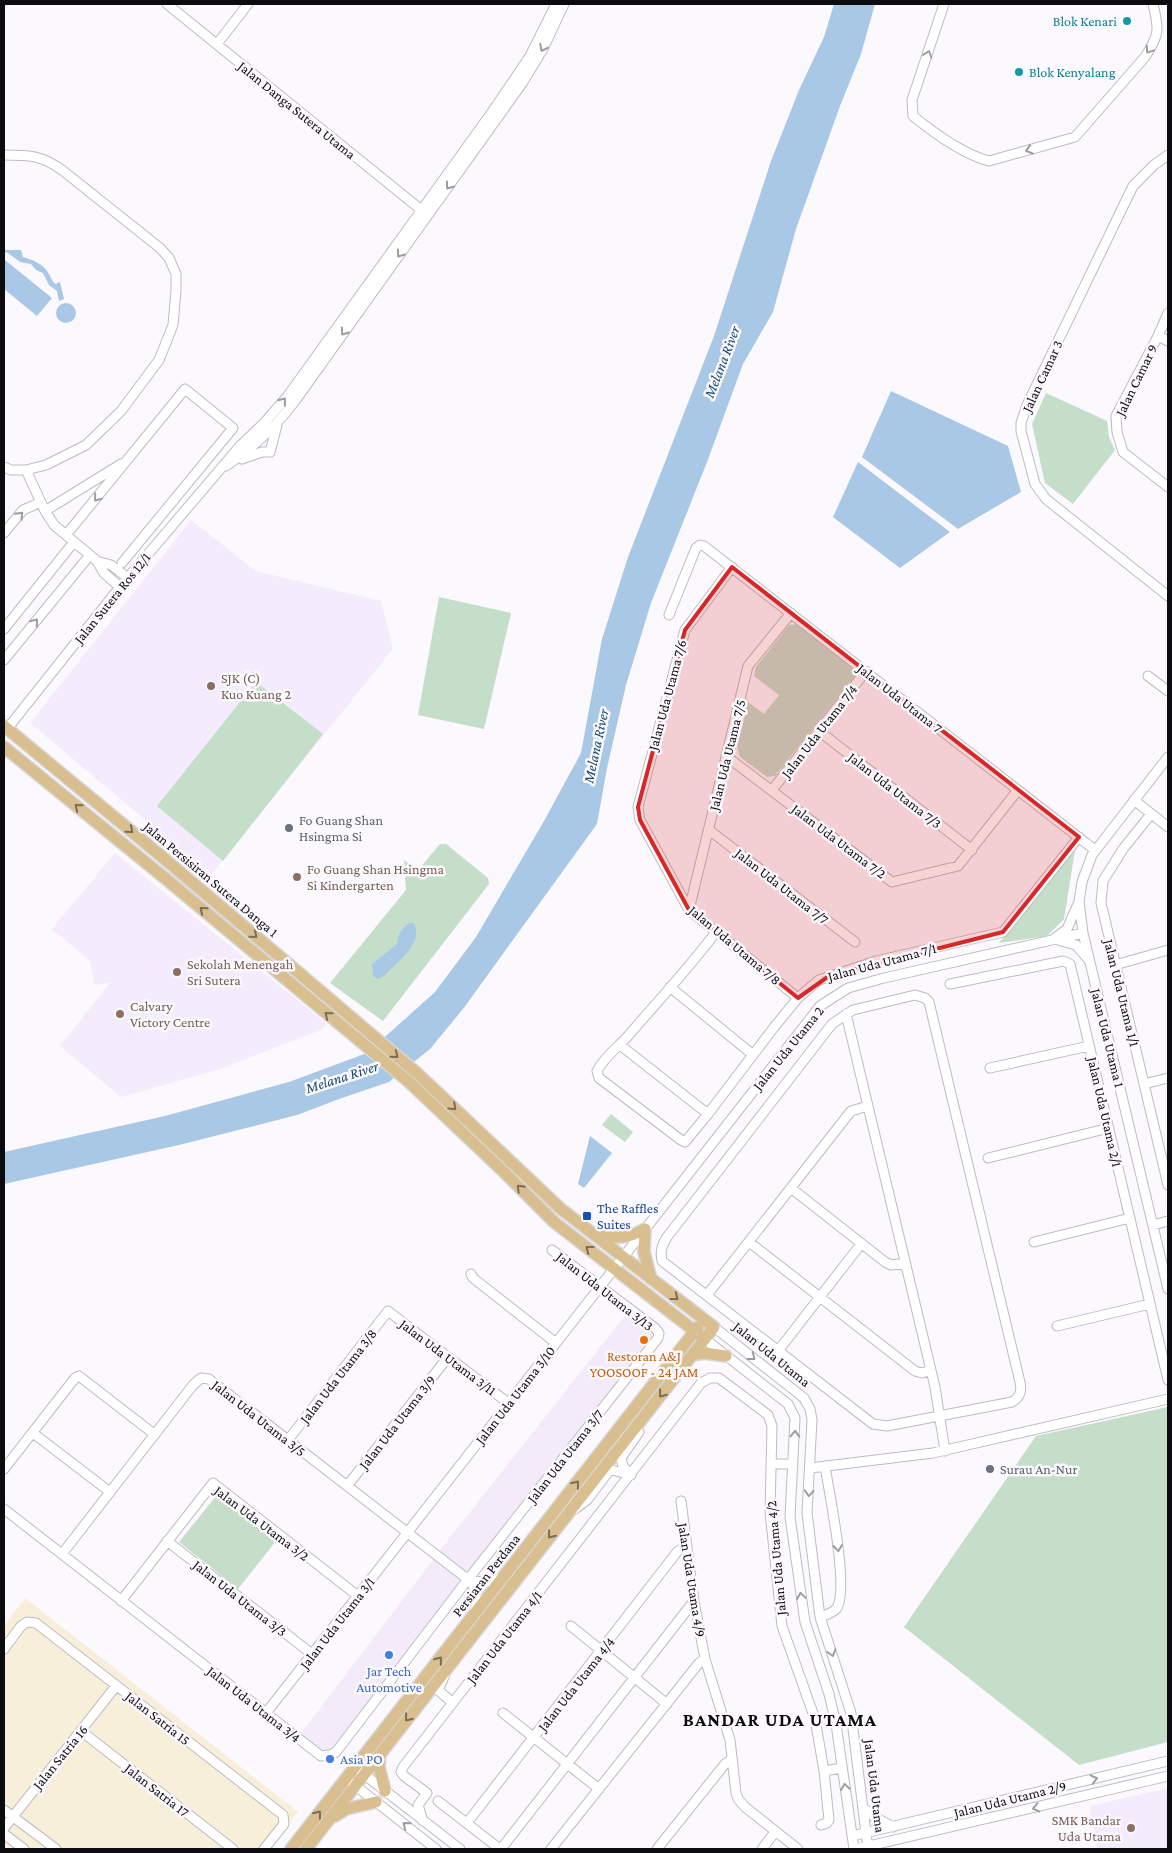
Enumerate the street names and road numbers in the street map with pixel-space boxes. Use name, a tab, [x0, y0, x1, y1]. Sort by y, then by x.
street label: Jalan Danga Sutera Utama	[234, 56, 359, 163]
street label: Jalan Camar 3	[1018, 337, 1066, 416]
street label: Jalan Camar 9	[1111, 341, 1160, 420]
street label: Jalan Sutera Ros 12/1	[69, 549, 154, 648]
street label: Jalan Uda Utama 7/6	[644, 638, 689, 754]
street label: Jalan Uda Utama 7	[853, 659, 946, 736]
street label: Jalan Uda Utama 7/4	[776, 681, 860, 782]
street label: Jalan Uda Utama 7/5	[705, 698, 749, 814]
street label: Jalan Uda Utama 7/3	[844, 747, 945, 831]
street label: Jalan Uda Utama 7/2	[787, 799, 890, 882]
street label: Jalan Persisiran Sutera Danga 1	[139, 817, 282, 940]
street label: Jalan Uda Utama 7/7	[731, 843, 832, 928]
street label: Jalan Uda Utama 7/8	[684, 901, 784, 988]
street label: Jalan Uda Utama 1/1	[1101, 938, 1143, 1048]
street label: Jalan Uda Utama 7/1	[824, 940, 938, 985]
street label: Jalan Uda Utama 1	[1088, 987, 1128, 1089]
street label: Jalan Uda Utama 2	[748, 1003, 827, 1095]
street label: Jalan Uda Utama 2/1	[1084, 1053, 1126, 1169]
street label: Jalan Uda Utama 3/13	[552, 1247, 657, 1334]
street label: Jalan Uda Utama 3/11	[395, 1314, 500, 1399]
street label: Jalan Uda Utama	[729, 1317, 814, 1390]
street label: Jalan Uda Utama 3/8	[295, 1326, 380, 1428]
street label: Jalan Uda Utama 3/10	[471, 1343, 558, 1449]
street label: Jalan Uda Utama 3/9	[354, 1372, 439, 1474]
street label: Jalan Uda Utama 3/5	[207, 1375, 309, 1459]
street label: Jalan Uda Utama 3/7	[522, 1406, 607, 1507]
street label: Jalan Uda Utama 3/2	[210, 1481, 313, 1564]
street label: Jalan Uda Utama 4/2	[763, 1500, 789, 1618]
street label: Jalan Uda Utama 4/9	[675, 1520, 709, 1638]
street label: Persiaran Perdana	[449, 1530, 523, 1619]
street label: Jalan Uda Utama 3/3	[188, 1555, 290, 1639]
street label: Jalan Uda Utama 3/1	[295, 1574, 378, 1674]
street label: Jalan Uda Utama 4/1	[462, 1587, 545, 1688]
street label: Jalan Uda Utama 4/4	[533, 1634, 618, 1736]
street label: Jalan Uda Utama 3/4	[203, 1661, 304, 1745]
street label: Jalan Satria 15	[121, 1687, 193, 1748]
street label: Jalan Satria 16	[28, 1722, 91, 1794]
street label: Jalan Uda Utama	[861, 1736, 889, 1834]
street label: Jalan Satria 17	[120, 1759, 193, 1820]
street label: Jalan Uda Utama 2/9	[950, 1777, 1068, 1821]

